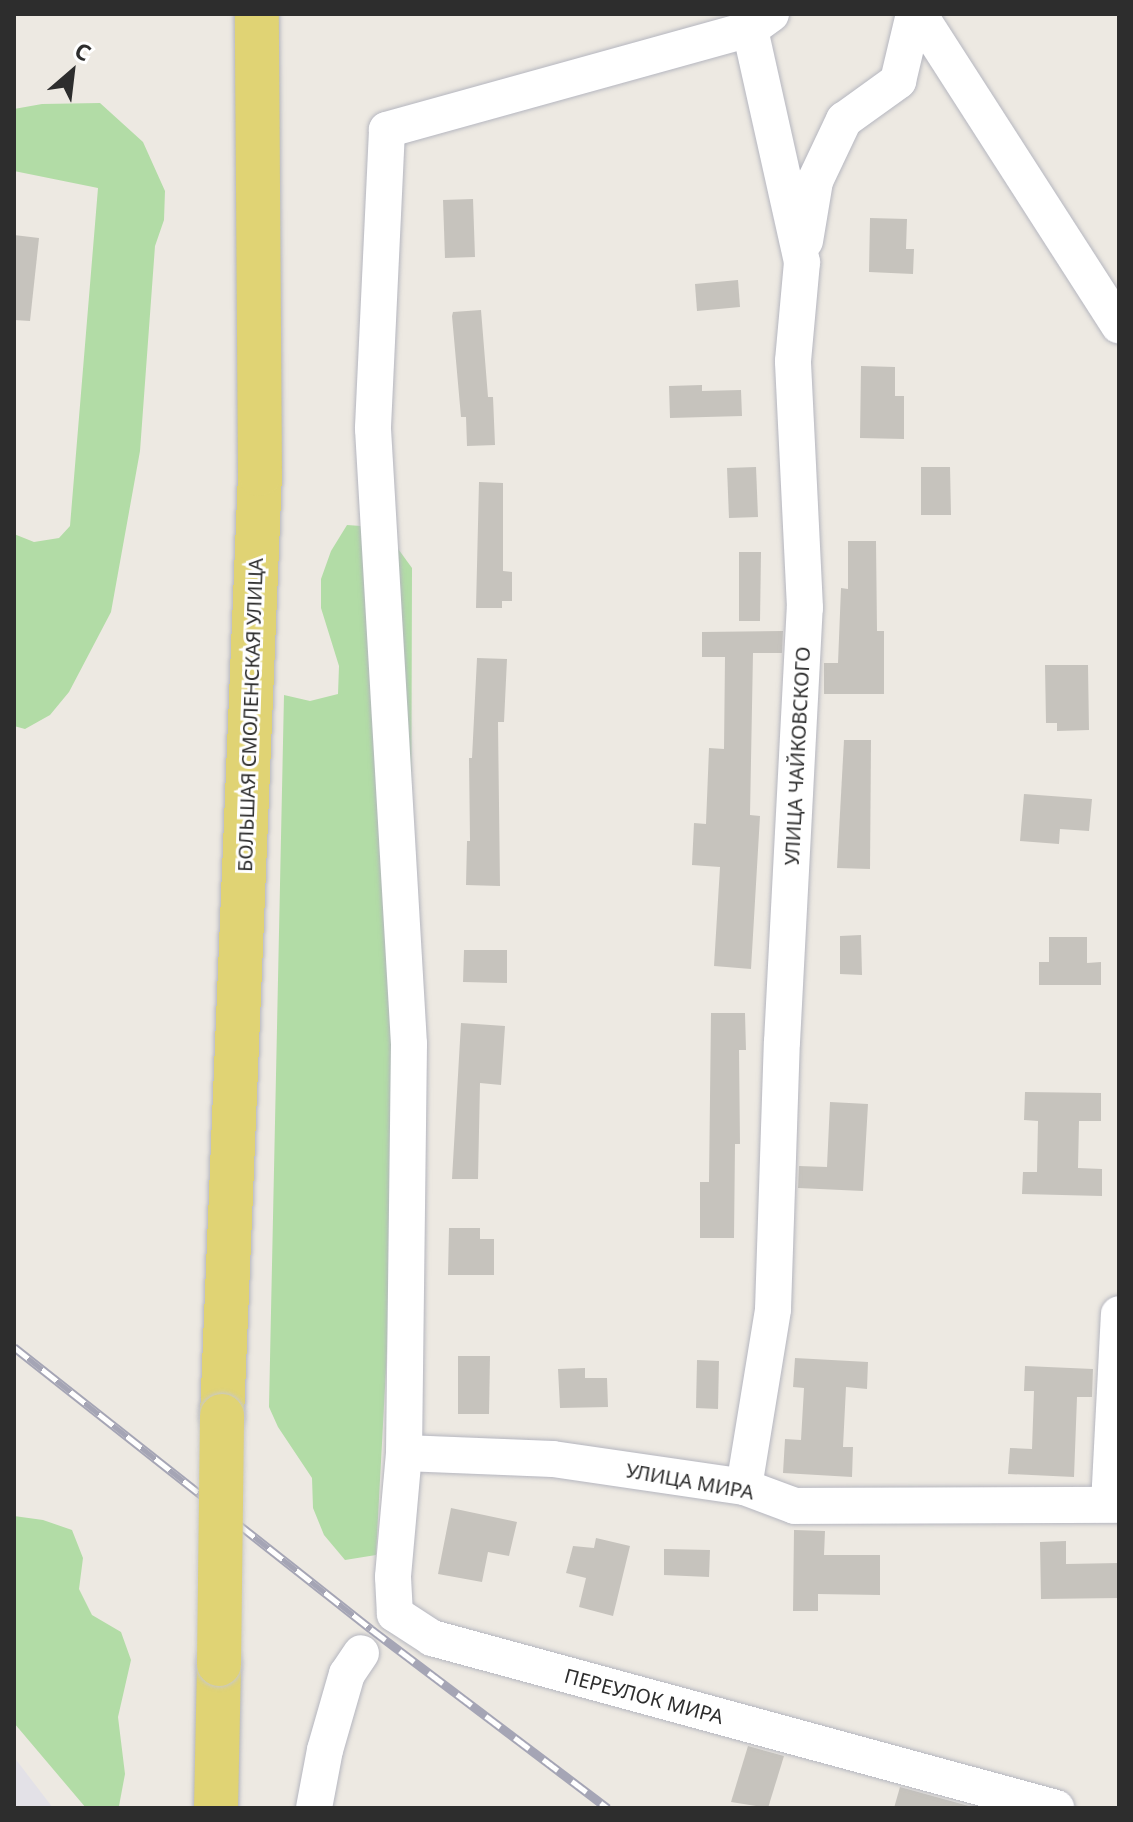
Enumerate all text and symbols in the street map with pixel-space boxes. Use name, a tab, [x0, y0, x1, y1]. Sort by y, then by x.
north arrow	[32, 32, 112, 112]
text: С	[70, 34, 97, 67]
street label: БОЛЬШАЯ СМОЛЕНСКАЯ УЛИЦА	[233, 558, 267, 872]
street label: УЛИЦА ЧАЙКОВСКОГО	[779, 646, 815, 866]
street label: УЛИЦА МИРА	[624, 1458, 756, 1504]
street label: ПЕРЕУЛОК МИРА	[562, 1663, 726, 1729]

